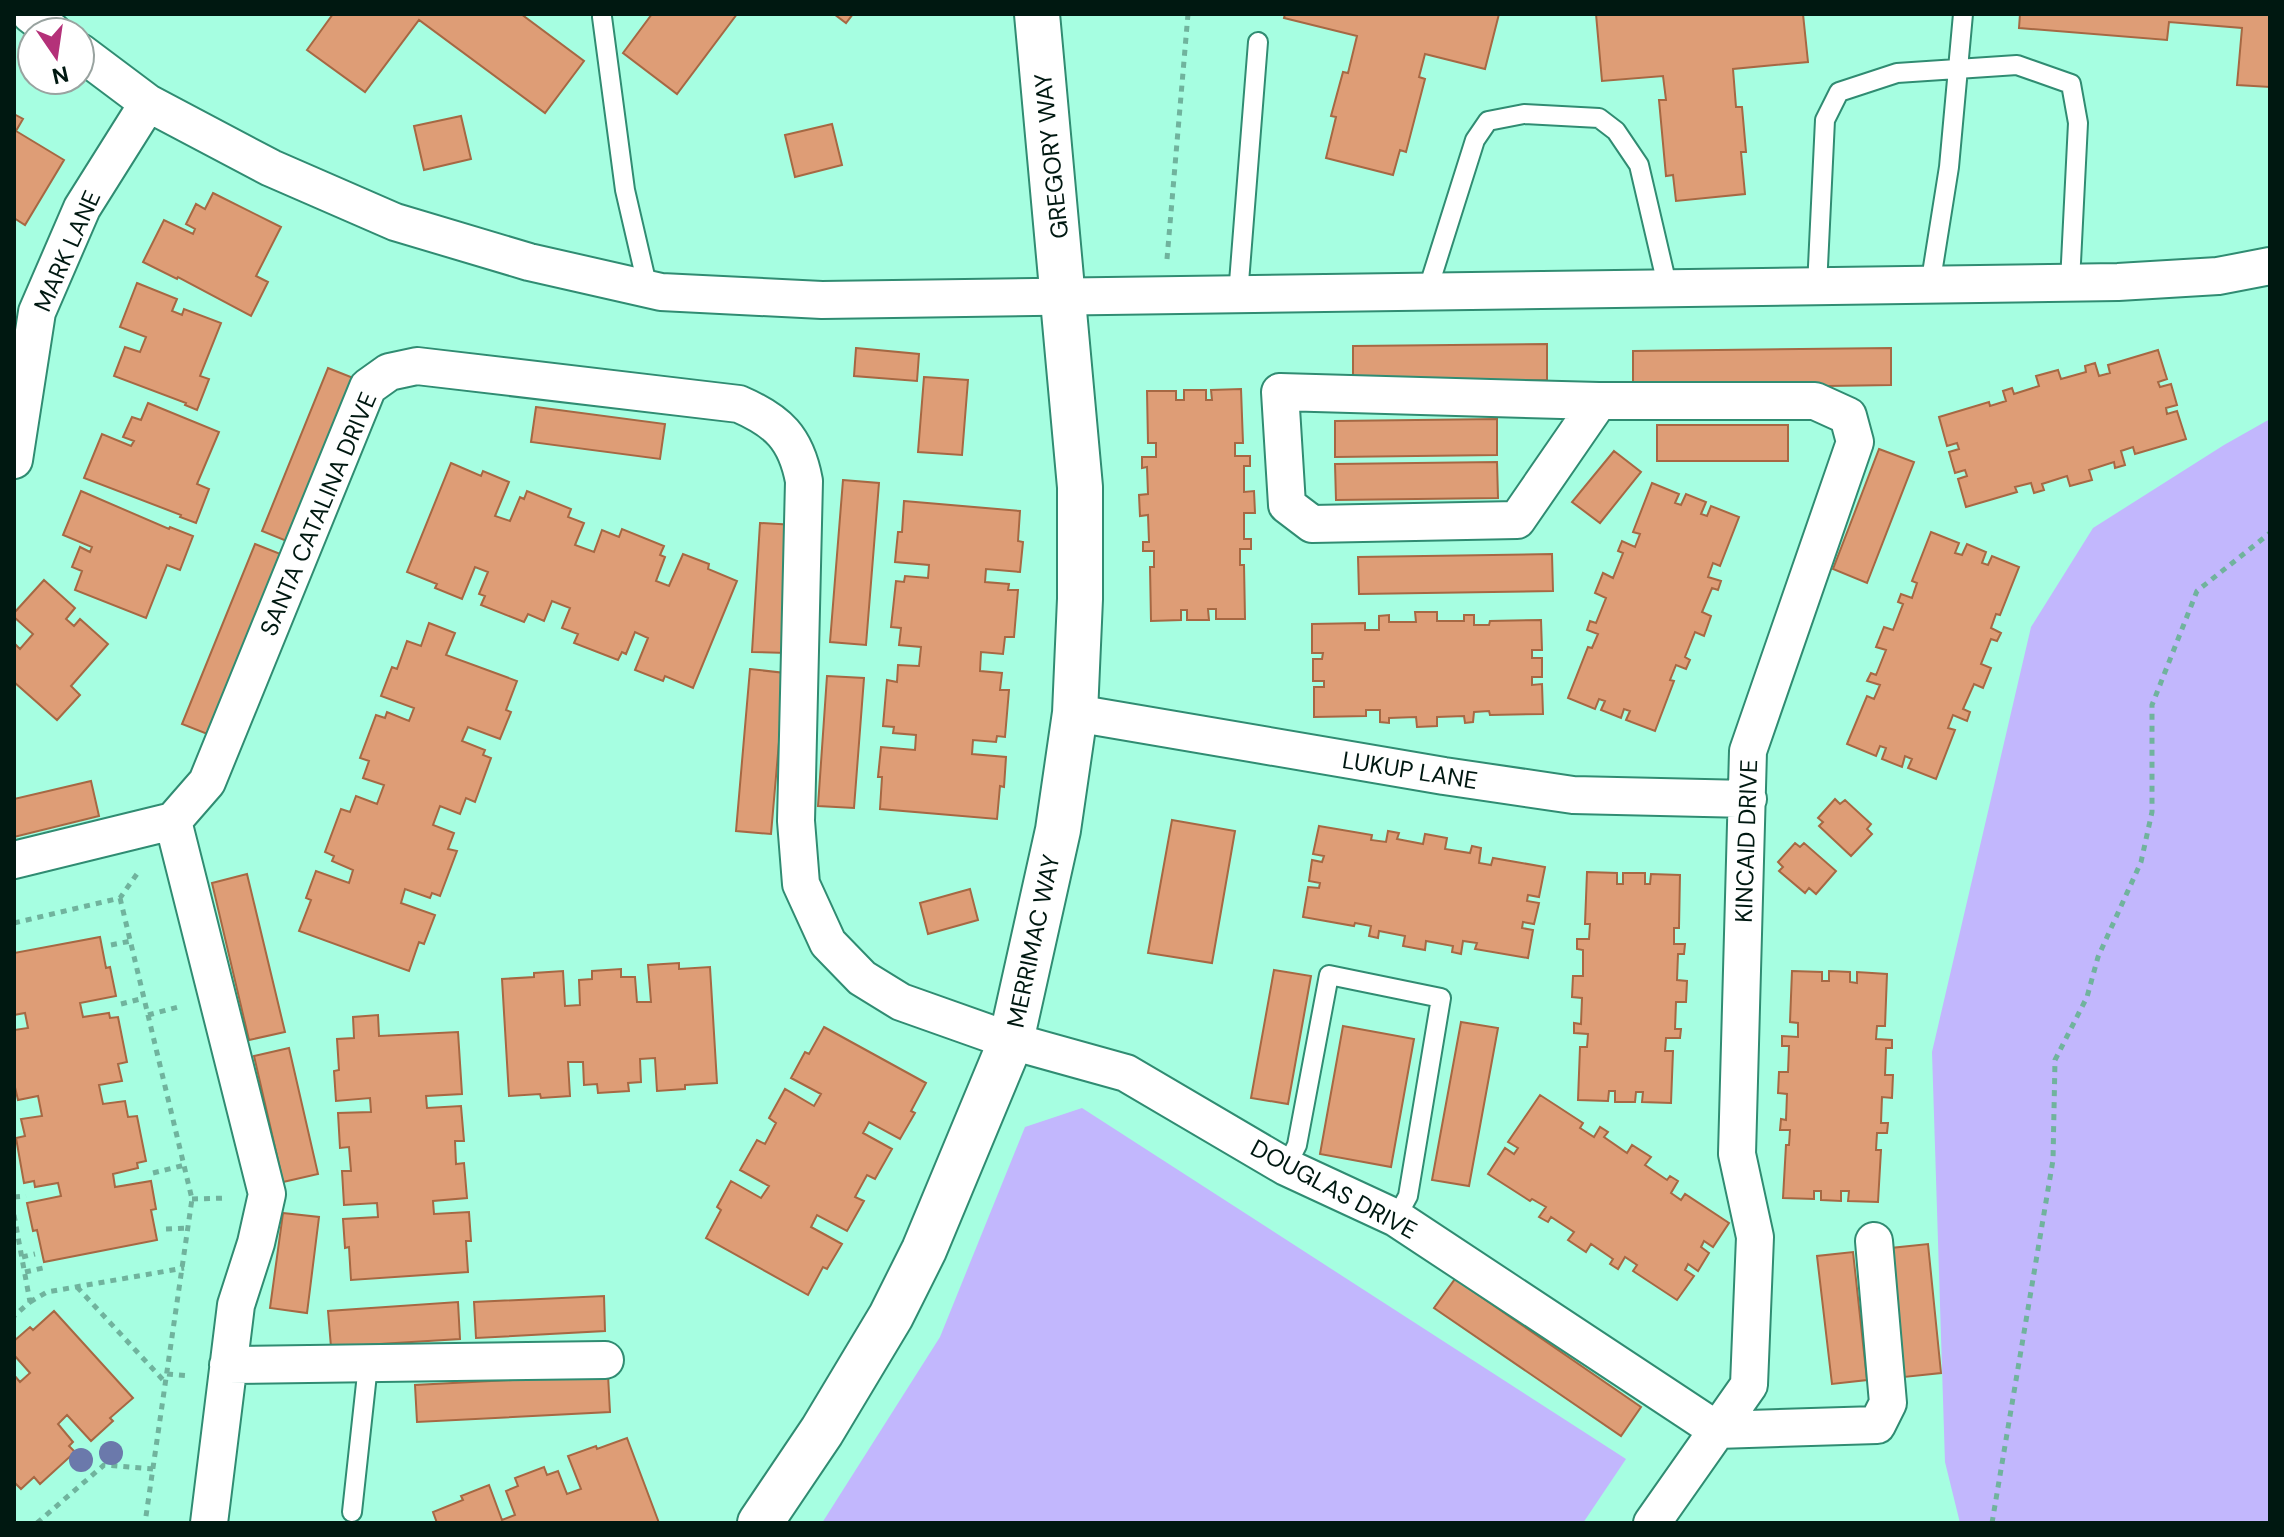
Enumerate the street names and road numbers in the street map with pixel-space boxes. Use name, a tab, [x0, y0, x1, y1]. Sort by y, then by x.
street label: GREGORY WAY	[1027, 72, 1075, 240]
street label: MARK LANE	[27, 186, 107, 316]
street label: SANTA CATALINA DRIVE	[253, 387, 383, 641]
street label: LUKUP LANE	[1340, 744, 1480, 796]
street label: KINCAID DRIVE	[1728, 759, 1764, 923]
street label: MERRIMAC WAY	[1000, 851, 1067, 1030]
street label: DOUGLAS DRIVE	[1246, 1132, 1422, 1246]

